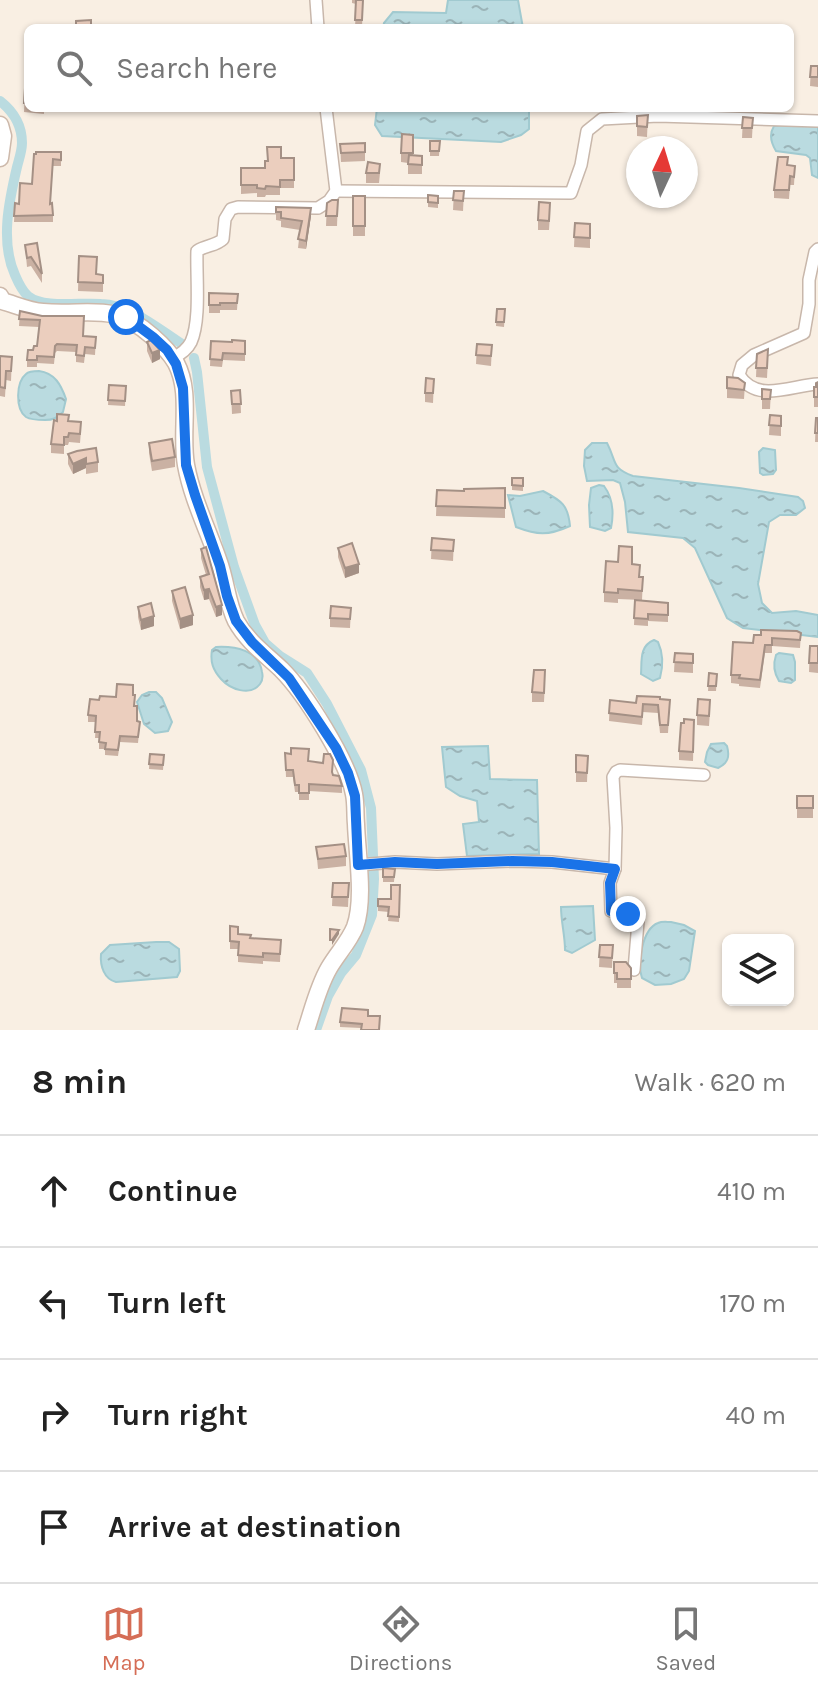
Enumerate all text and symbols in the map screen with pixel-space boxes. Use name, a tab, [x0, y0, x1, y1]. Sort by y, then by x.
search box	[24, 24, 794, 112]
icon: search	[52, 46, 96, 90]
text: Search here	[116, 50, 277, 86]
north arrow	[626, 136, 698, 208]
route start	[108, 299, 144, 335]
route end	[610, 896, 646, 932]
map controls	[722, 934, 794, 1006]
button: layers	[722, 934, 794, 1006]
text: 8 min	[32, 1062, 127, 1102]
text: Walk · 620 m	[634, 1067, 786, 1098]
icon: ahead	[32, 1169, 76, 1213]
text: Continue	[108, 1173, 238, 1209]
text: 410 m	[717, 1176, 786, 1207]
icon: left	[32, 1281, 76, 1325]
text: Turn left	[108, 1285, 226, 1321]
text: 170 m	[719, 1288, 786, 1319]
icon: right	[32, 1393, 76, 1437]
text: Turn right	[108, 1397, 248, 1433]
text: 40 m	[726, 1400, 786, 1431]
icon: arrive	[32, 1505, 76, 1549]
text: Arrive at destination	[108, 1509, 402, 1545]
tab: Map	[102, 1602, 146, 1676]
tab: Directions	[349, 1602, 452, 1676]
tab: Saved	[656, 1602, 716, 1676]

